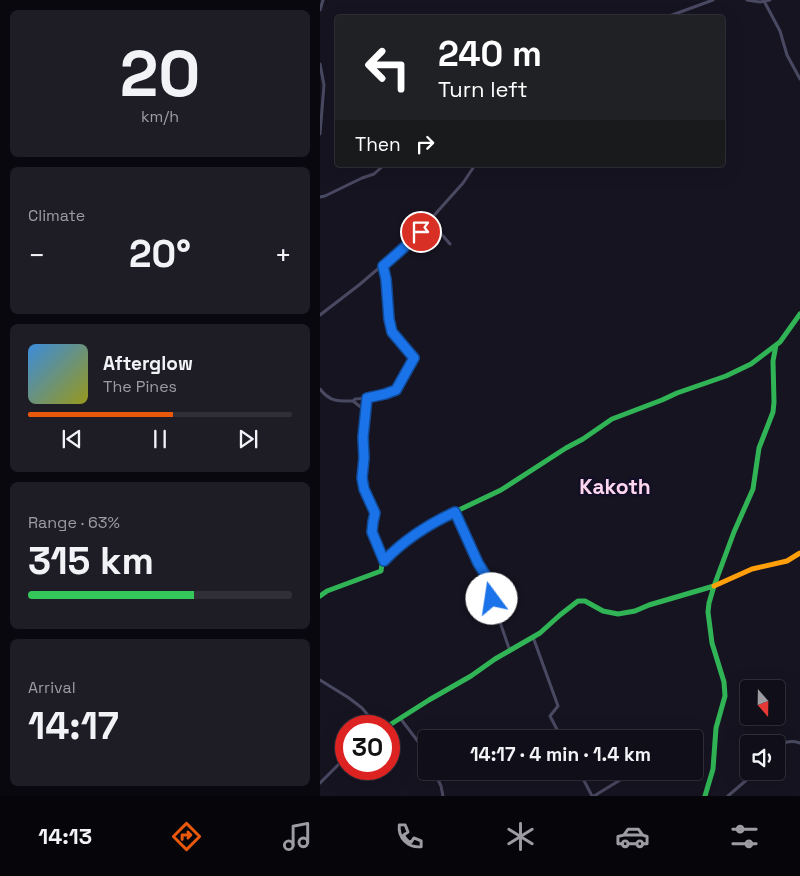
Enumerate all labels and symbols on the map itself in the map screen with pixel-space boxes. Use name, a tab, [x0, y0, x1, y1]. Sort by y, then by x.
pin	[400, 211, 442, 253]
district label: Kakoth	[579, 473, 651, 500]
position arrow	[465, 572, 517, 624]
north arrow	[740, 680, 785, 725]
speed limit sign: 30	[335, 715, 400, 780]

